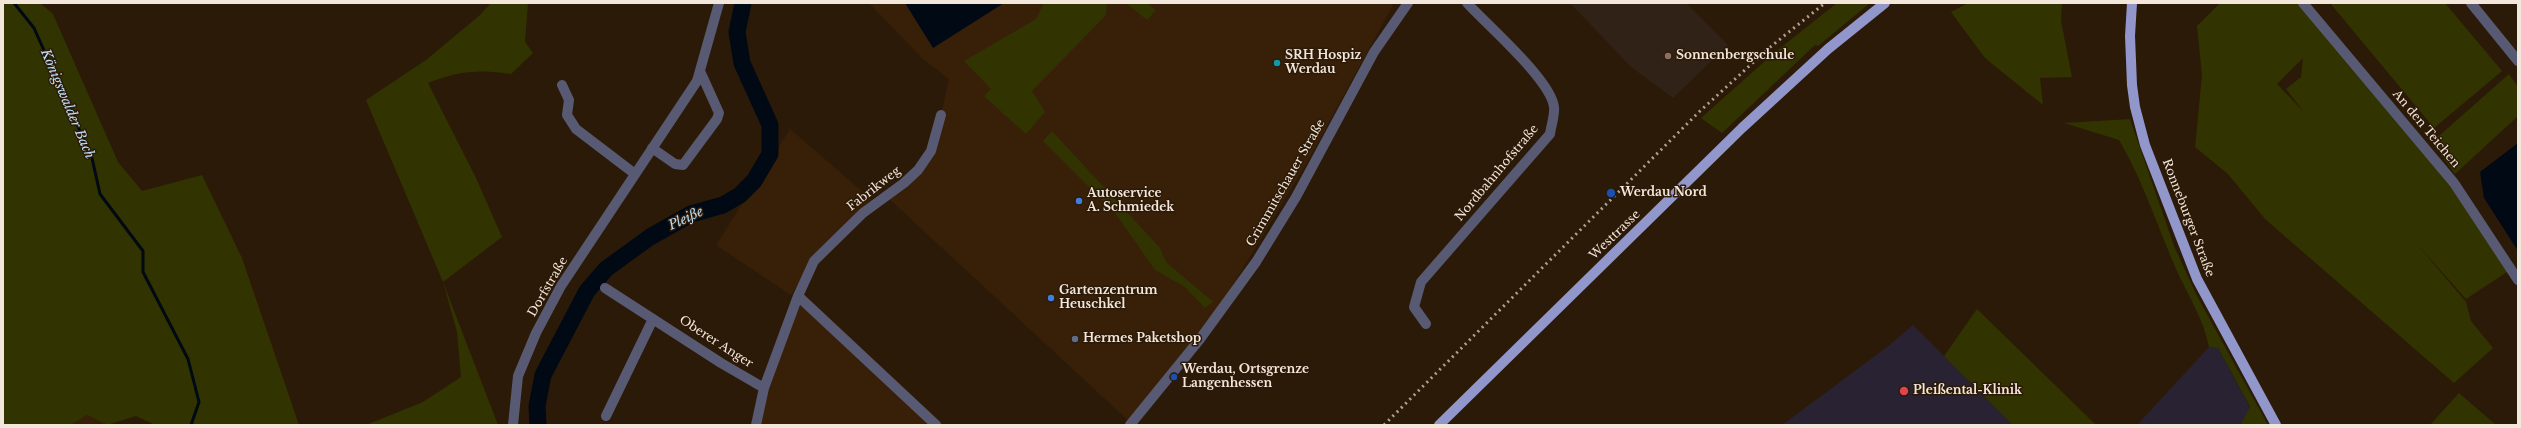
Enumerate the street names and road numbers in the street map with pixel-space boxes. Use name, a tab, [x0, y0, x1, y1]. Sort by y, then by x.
street label: An den Teichen	[2389, 87, 2463, 171]
street label: Crimmitschauer Straße	[1244, 117, 1328, 249]
street label: Nordbahnhofstraße	[1452, 122, 1542, 224]
street label: Ronneburger Straße	[2159, 157, 2217, 279]
street label: Fabrikweg	[845, 164, 903, 214]
street label: Westtrasse	[1587, 207, 1643, 263]
street label: Dorfstraße	[525, 255, 571, 319]
street label: Oberer Anger	[676, 313, 756, 371]

